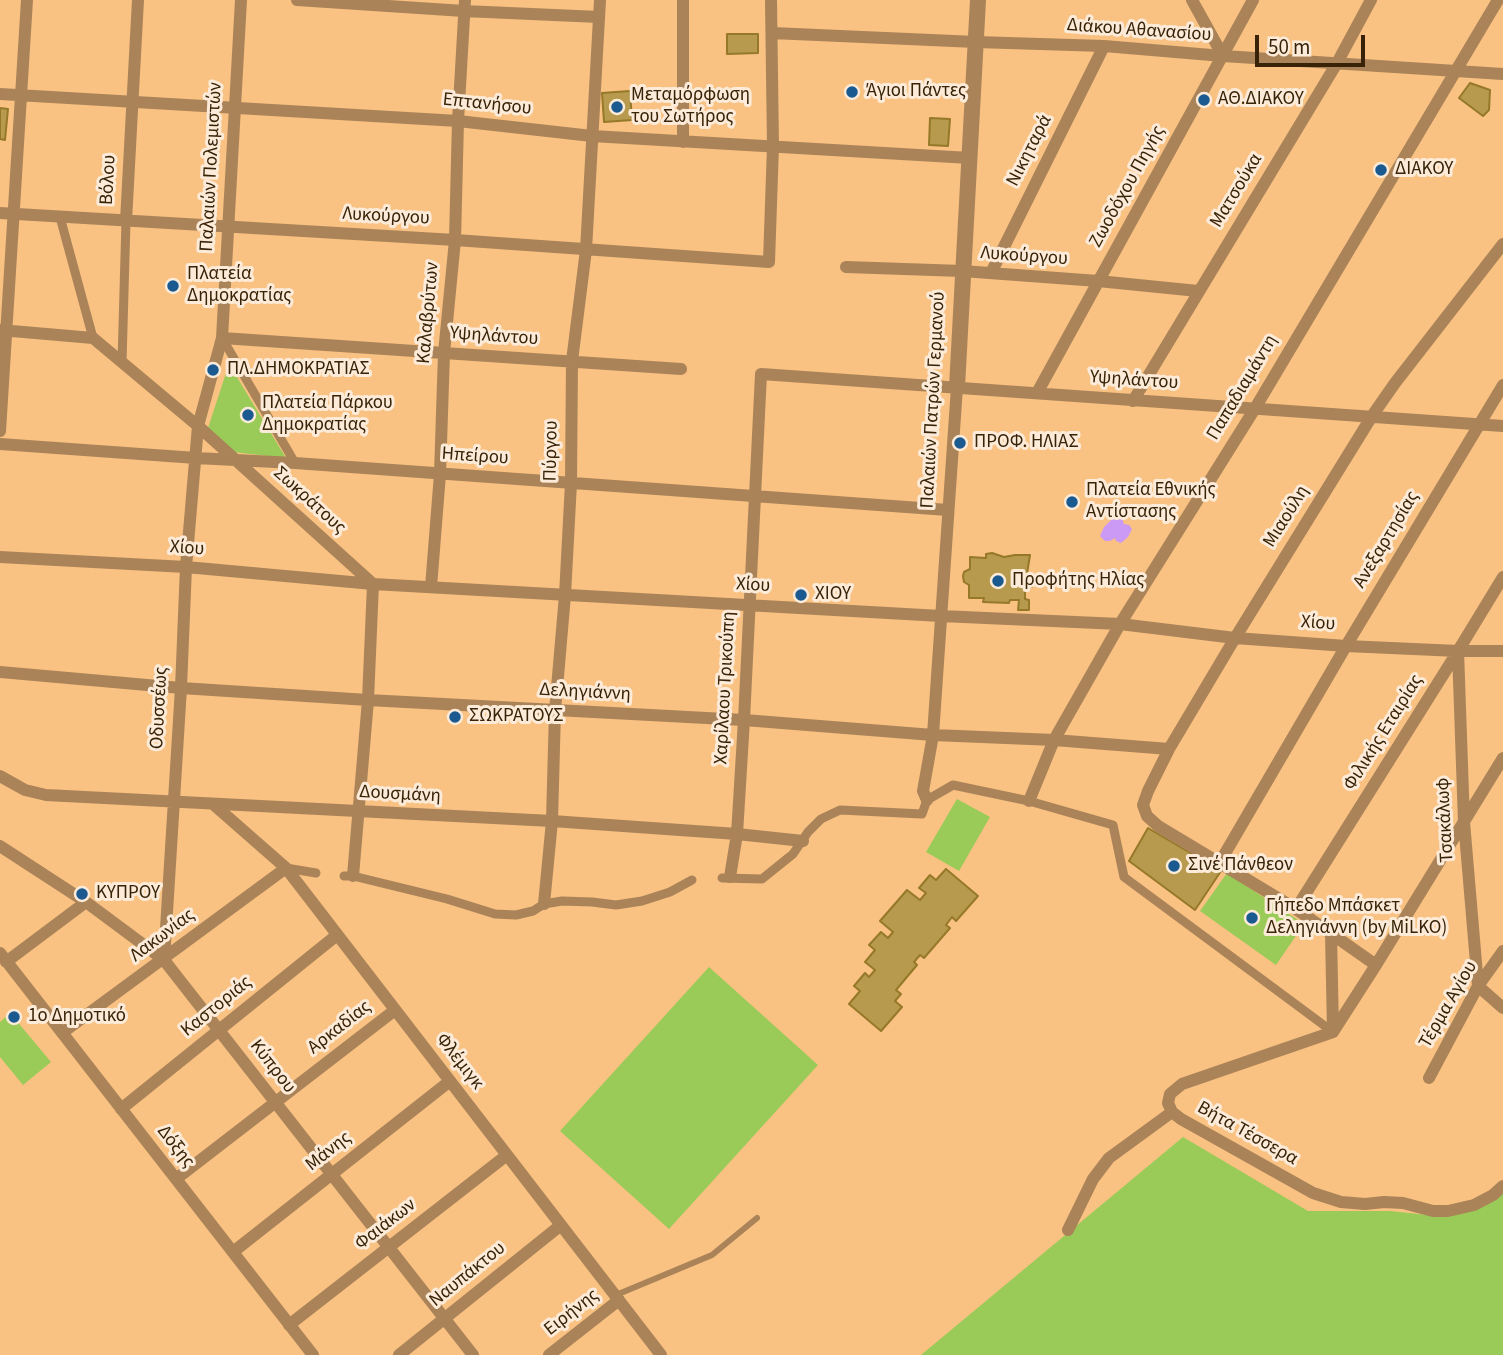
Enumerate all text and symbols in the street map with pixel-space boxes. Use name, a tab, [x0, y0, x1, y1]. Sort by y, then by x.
street label: Διάκου Αθανασίου	[1066, 15, 1212, 47]
scale bar	[1258, 21, 1368, 65]
text: 50 m	[1268, 32, 1310, 62]
place label: Άγιοι Πάντες	[866, 81, 966, 103]
street label: Παλαιών Πολεμιστών	[196, 82, 228, 252]
marker: Άγιοι Πάντες	[844, 84, 860, 100]
place label: Μεταμόρφωση του Σωτήρος	[631, 85, 750, 129]
street label: Επτανήσου	[442, 89, 532, 121]
place label: ΑΘ.ΔΙΑΚΟΥ	[1218, 89, 1304, 111]
marker: ΑΘ.ΔΙΑΚΟΥ	[1196, 92, 1212, 108]
marker: Μεταμόρφωση του Σωτήρος	[609, 99, 625, 115]
street label: Νικηταρά	[1002, 112, 1058, 190]
street label: Ζωοδόχου Πηγής	[1085, 122, 1171, 252]
street label: Ματσούκα	[1206, 150, 1268, 232]
street label: Βόλου	[96, 154, 122, 206]
place label: ΔΙΑΚΟΥ	[1395, 159, 1453, 181]
marker: ΔΙΑΚΟΥ	[1373, 162, 1389, 178]
street label: Λυκούργου	[342, 203, 430, 231]
street label: Λυκούργου	[980, 243, 1068, 271]
street label: Καλαβρύτων	[413, 261, 445, 365]
place label: Πλατεία Δημοκρατίας	[187, 264, 292, 308]
marker: Πλατεία Δημοκρατίας	[165, 278, 181, 294]
street label: Παλαιών Πατρών Γερμανού	[917, 291, 951, 509]
street label: Υψηλάντου	[449, 323, 539, 351]
street label: Παπαδιαμάντη	[1203, 331, 1283, 445]
place label: ΠΛ.ΔΗΜΟΚΡΑΤΙΑΣ	[227, 359, 370, 381]
marker: ΠΛ.ΔΗΜΟΚΡΑΤΙΑΣ	[205, 362, 221, 378]
street label: Υψηλάντου	[1089, 367, 1179, 395]
place label: Πλατεία Πάρκου Δημοκρατίας	[262, 393, 393, 437]
marker: Πλατεία Πάρκου Δημοκρατίας	[240, 407, 256, 423]
street label: Πύργου	[540, 420, 564, 482]
place label: ΠΡΟΦ. ΗΛΙΑΣ	[974, 432, 1079, 454]
marker: ΠΡΟΦ. ΗΛΙΑΣ	[952, 435, 968, 451]
street label: Ηπείρου	[441, 443, 509, 471]
street label: Σωκράτους	[268, 462, 350, 540]
place label: Πλατεία Εθνικής Αντίστασης	[1086, 480, 1216, 524]
street label: Μιαούλη	[1259, 482, 1315, 552]
street label: Ανεξαρτησίας	[1349, 487, 1425, 593]
marker: Πλατεία Εθνικής Αντίστασης	[1064, 494, 1080, 510]
street label: Χίου	[169, 536, 205, 562]
place label: Προφήτης Ηλίας	[1012, 570, 1144, 592]
marker: Προφήτης Ηλίας	[990, 573, 1006, 589]
street label: Χίου	[735, 574, 771, 598]
place label: ΧΙΟΥ	[815, 584, 851, 606]
marker: ΧΙΟΥ	[793, 587, 809, 603]
street label: Χαρίλαου Τρικούπη	[711, 611, 741, 765]
street label: Χίου	[1300, 611, 1336, 637]
street label: Οδυσσέως	[146, 666, 174, 750]
street label: Φιλικής Εταιρίας	[1339, 671, 1429, 795]
street label: Δεληγιάννη	[539, 679, 631, 707]
place label: ΣΩΚΡΑΤΟΥΣ	[469, 706, 563, 728]
marker: ΣΩΚΡΑΤΟΥΣ	[447, 709, 463, 725]
street label: Τσακάλωφ	[1432, 777, 1460, 863]
street label: Δουσμάνη	[359, 781, 441, 809]
place label: Σινέ Πάνθεον	[1188, 855, 1293, 877]
marker: Σινέ Πάνθεον	[1166, 858, 1182, 874]
place label: ΚΥΠΡΟΥ	[96, 883, 160, 905]
marker: ΚΥΠΡΟΥ	[74, 886, 90, 902]
place label: Γήπεδο Μπάσκετ Δεληγιάννη (by MiLKO)	[1266, 896, 1447, 940]
street label: Λακωνίας	[126, 904, 200, 968]
marker: Γήπεδο Μπάσκετ Δεληγιάννη (by MiLKO)	[1244, 910, 1260, 926]
street label: Τέρμα Αγίου	[1415, 957, 1483, 1053]
street label: Καστοριάς	[177, 972, 257, 1042]
street label: Αρκαδίας	[304, 996, 376, 1060]
place label: 1ο Δημοτικό	[28, 1006, 126, 1028]
marker: 1ο Δημοτικό	[6, 1009, 22, 1025]
street label: Φλέμιγκ	[430, 1029, 488, 1095]
street label: Κύπρου	[244, 1036, 300, 1098]
street label: Βήτα Τέσσερα	[1193, 1097, 1301, 1171]
street label: Δόξης	[151, 1121, 199, 1173]
street label: Μάνης	[302, 1127, 356, 1177]
street label: Φαιάκων	[351, 1194, 421, 1256]
street label: Ναυπάκτου	[425, 1237, 511, 1313]
street label: Ειρήνης	[540, 1285, 604, 1341]

